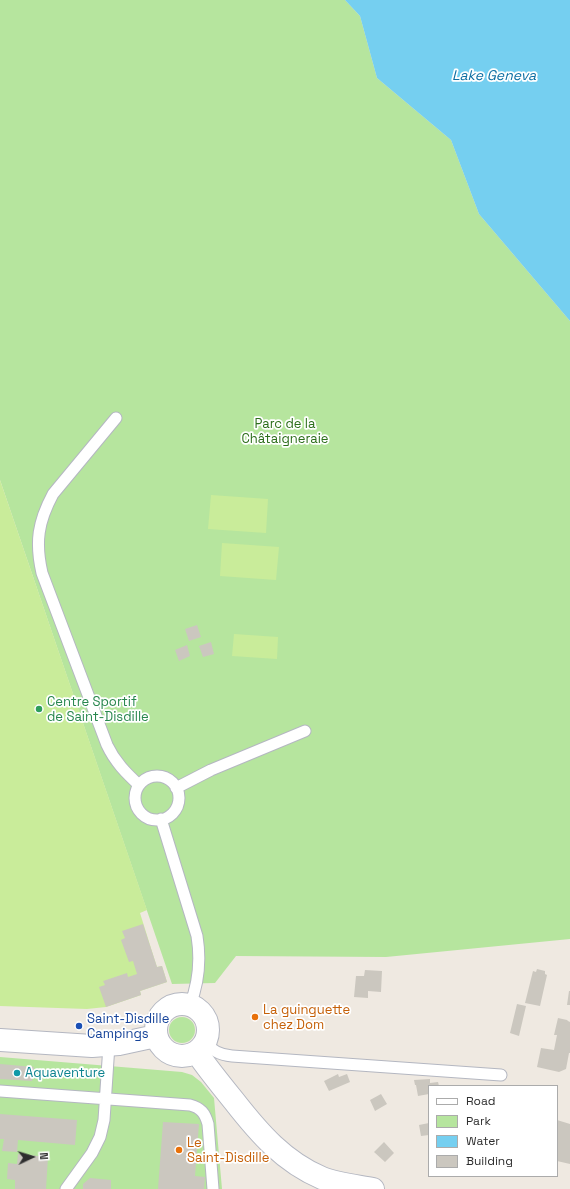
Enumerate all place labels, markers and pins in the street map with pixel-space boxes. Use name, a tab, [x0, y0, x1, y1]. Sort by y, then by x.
place label: Centre Sportif de Saint-Disdille	[47, 694, 149, 725]
marker: Centre Sportif de Saint-Disdille	[34, 704, 44, 714]
place label: La guinguette chez Dom	[263, 1002, 350, 1033]
place label: Saint-Disdille Campings	[87, 1011, 169, 1042]
marker: La guinguette chez Dom	[250, 1012, 260, 1022]
marker: Saint-Disdille Campings	[74, 1021, 84, 1031]
place label: Aquaventure	[25, 1065, 105, 1081]
marker: Aquaventure	[12, 1068, 22, 1078]
place label: Le Saint-Disdille	[187, 1135, 269, 1166]
marker: Le Saint-Disdille	[174, 1145, 184, 1155]

